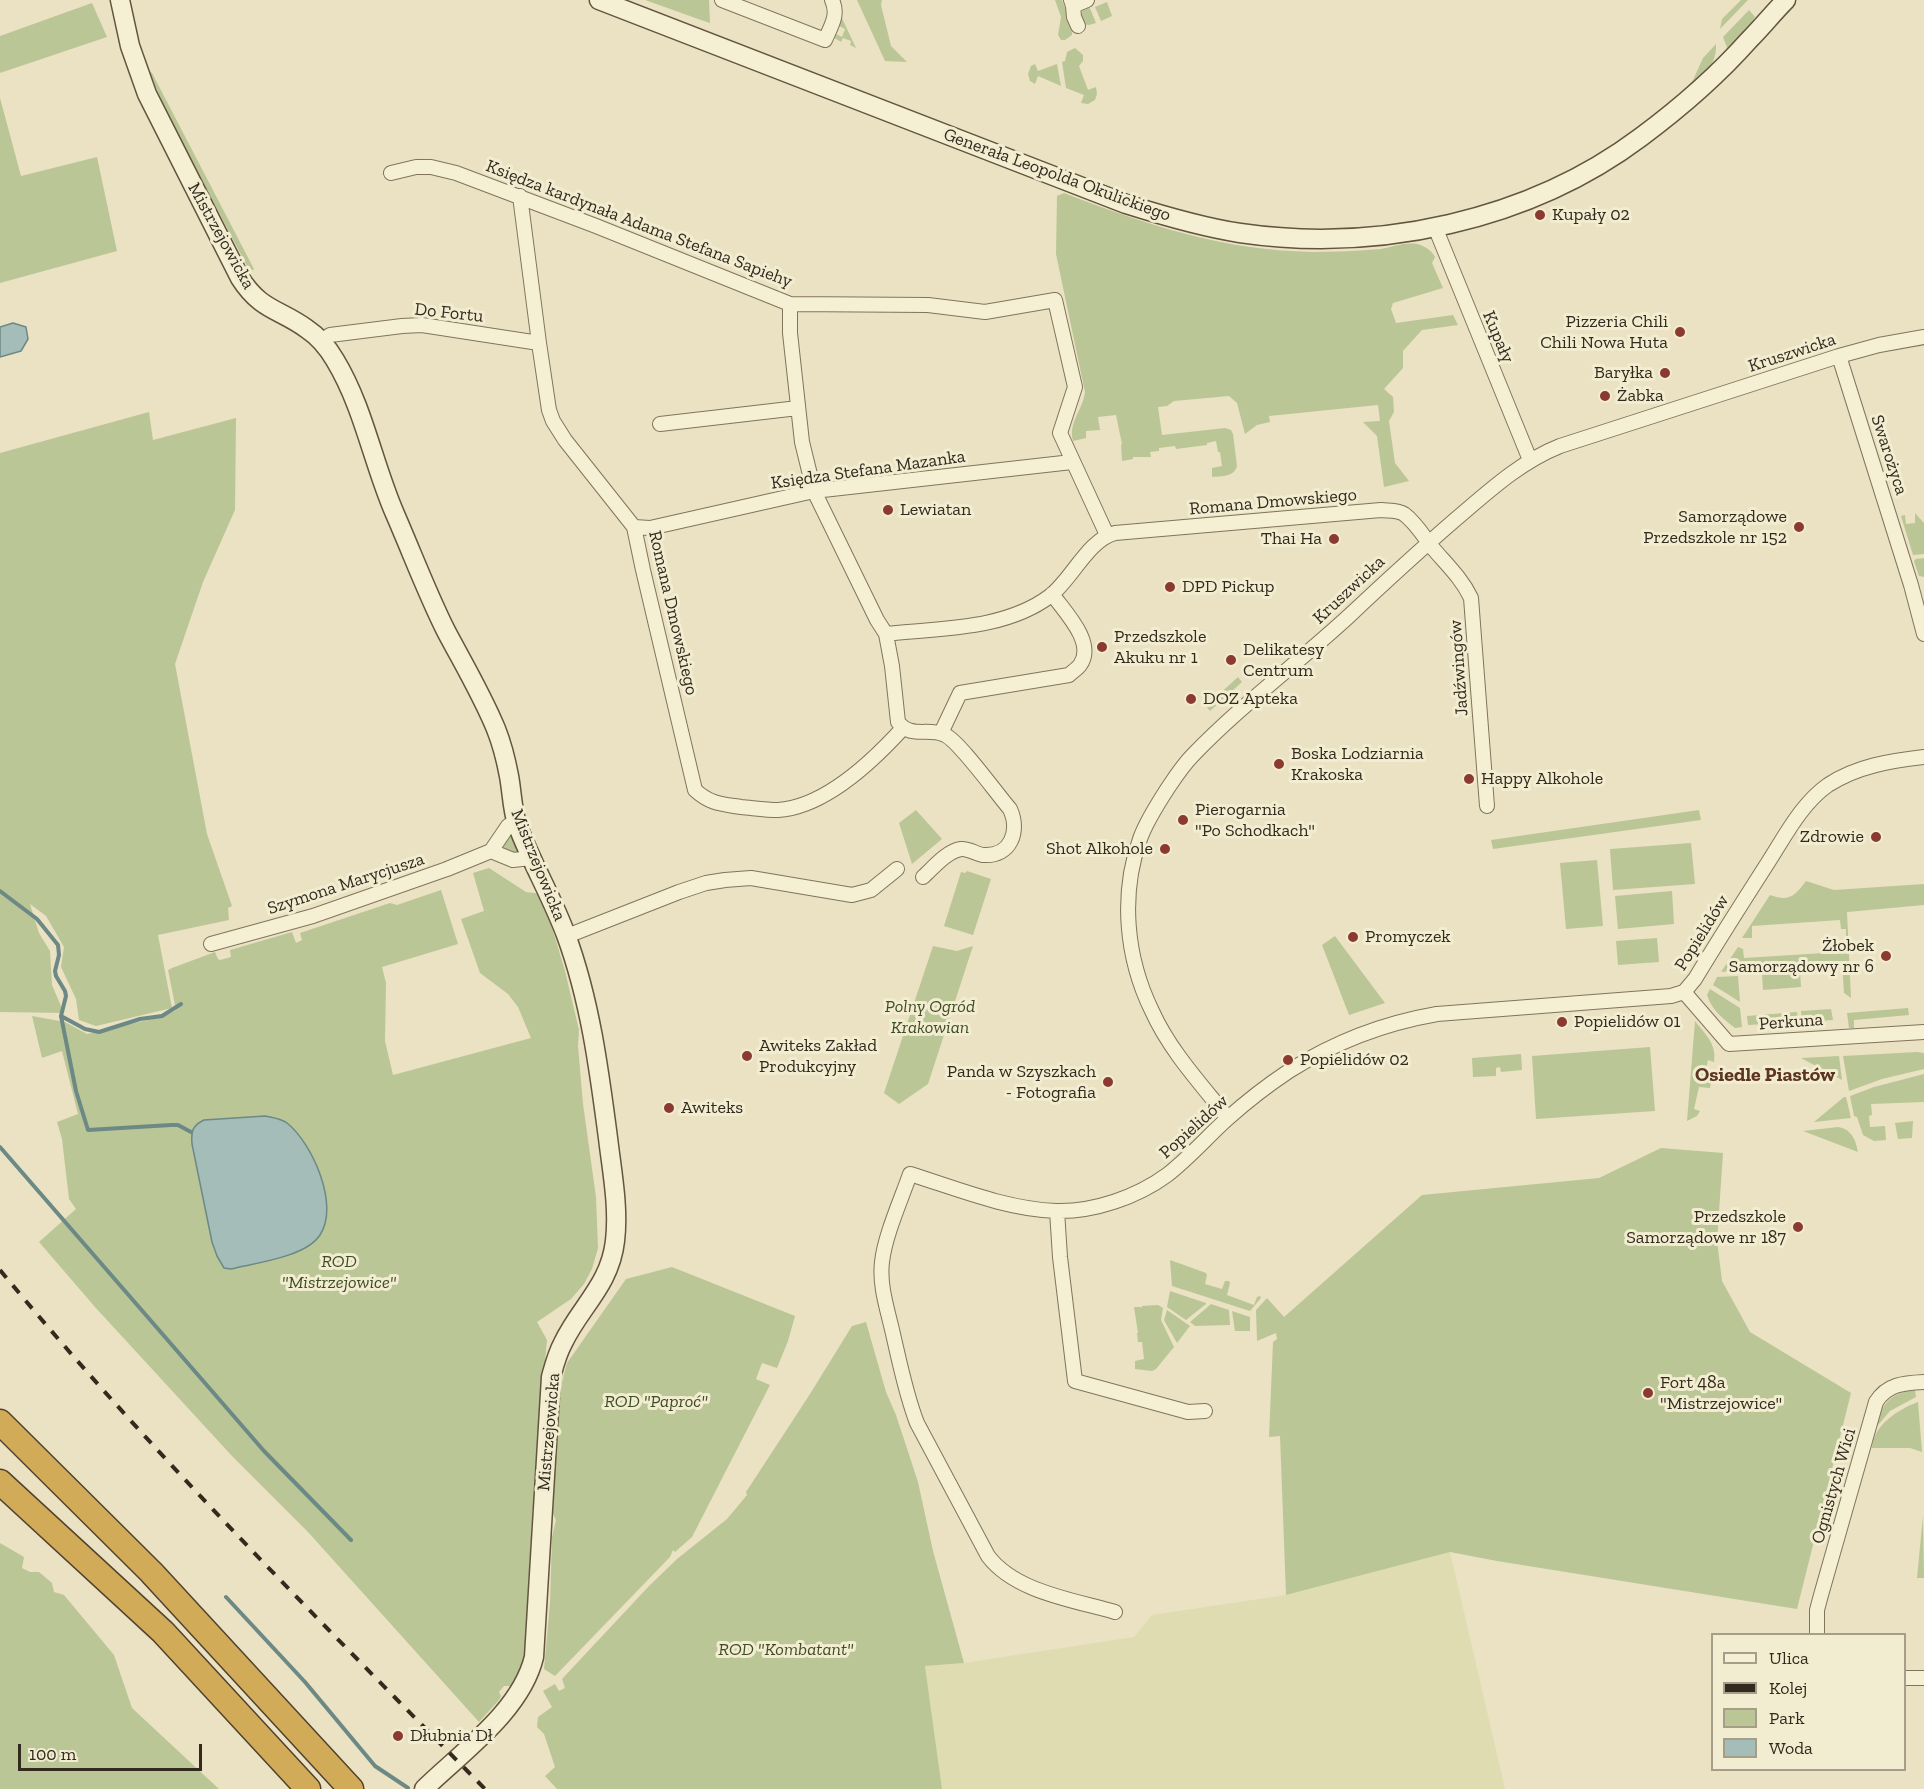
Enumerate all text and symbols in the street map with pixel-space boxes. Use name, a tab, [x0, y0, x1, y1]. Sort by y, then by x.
street label: Generała Leopolda Okulickiego	[940, 124, 1174, 226]
street label: Księdza kardynała Adama Stefana Sapiehy	[483, 155, 795, 293]
street label: Mistrzejowicka	[183, 179, 259, 293]
place label: Kupały 02	[1552, 204, 1630, 226]
marker: Kupały 02	[1533, 208, 1547, 222]
street label: Do Fortu	[413, 299, 485, 327]
street label: Kupały	[1477, 308, 1519, 366]
place label: Pizzeria Chili Chili Nowa Huta	[1540, 311, 1668, 354]
marker: Pizzeria Chili Chili Nowa Huta	[1673, 325, 1687, 339]
street label: Kruszwicka	[1746, 329, 1838, 377]
place label: Baryłka	[1594, 362, 1653, 384]
marker: Baryłka	[1658, 366, 1672, 380]
place label: Żabka	[1617, 385, 1664, 407]
marker: Żabka	[1598, 389, 1612, 403]
street label: Swarożyca	[1866, 412, 1912, 498]
street label: Księdza Stefana Mazanka	[769, 446, 967, 494]
street label: Romana Dmowskiego	[1188, 484, 1358, 520]
place label: Lewiatan	[900, 499, 971, 521]
marker: Lewiatan	[881, 503, 895, 517]
place label: Samorządowe Przedszkole nr 152	[1643, 506, 1787, 548]
marker: Samorządowe Przedszkole nr 152	[1792, 520, 1806, 534]
place label: Thai Ha	[1261, 528, 1322, 550]
street label: Romana Dmowskiego	[644, 529, 702, 697]
marker: Thai Ha	[1327, 532, 1341, 546]
street label: Kruszwicka	[1309, 551, 1389, 629]
place label: DPD Pickup	[1182, 576, 1275, 598]
marker: DPD Pickup	[1163, 580, 1177, 594]
street label: Jadźwingów	[1445, 619, 1473, 717]
place label: Przedszkole Akuku nr 1	[1114, 626, 1206, 668]
place label: Delikatesy Centrum	[1243, 639, 1324, 682]
marker: Przedszkole Akuku nr 1	[1095, 640, 1109, 654]
marker: Delikatesy Centrum	[1224, 653, 1238, 667]
place label: DOZ Apteka	[1203, 688, 1298, 710]
marker: DOZ Apteka	[1184, 692, 1198, 706]
place label: Boska Lodziarnia Krakoska	[1291, 743, 1424, 786]
marker: Boska Lodziarnia Krakoska	[1272, 757, 1286, 771]
place label: Happy Alkohole	[1481, 768, 1603, 790]
marker: Happy Alkohole	[1462, 772, 1476, 786]
place label: Pierogarnia "Po Schodkach"	[1195, 799, 1315, 842]
street label: Mistrzejowicka	[506, 806, 570, 924]
marker: Pierogarnia "Po Schodkach"	[1176, 813, 1190, 827]
place label: Zdrowie	[1800, 826, 1864, 848]
marker: Zdrowie	[1869, 830, 1883, 844]
place label: Shot Alkohole	[1046, 838, 1153, 860]
marker: Shot Alkohole	[1158, 842, 1172, 856]
street label: Szymona Marycjusza	[265, 848, 427, 920]
street label: Popielidów	[1670, 891, 1734, 975]
place label: Promyczek	[1365, 926, 1451, 948]
marker: Promyczek	[1346, 930, 1360, 944]
place label: Żłobek Samorządowy nr 6	[1729, 935, 1874, 978]
marker: Żłobek Samorządowy nr 6	[1879, 949, 1893, 963]
park label: Polny Ogród Krakowian	[885, 996, 975, 1038]
street label: Perkuna	[1758, 1009, 1824, 1035]
place label: Popielidów 01	[1574, 1011, 1681, 1033]
marker: Popielidów 01	[1555, 1015, 1569, 1029]
place label: Awiteks Zakład Produkcyjny	[759, 1035, 877, 1078]
marker: Awiteks Zakład Produkcyjny	[740, 1049, 754, 1063]
place label: Popielidów 02	[1300, 1049, 1409, 1071]
marker: Popielidów 02	[1281, 1053, 1295, 1067]
place label: Panda w Szyszkach - Fotografia	[947, 1061, 1096, 1104]
district label: Osiedle Piastów	[1695, 1063, 1835, 1087]
marker: Panda w Szyszkach - Fotografia	[1101, 1075, 1115, 1089]
street label: Popielidów	[1155, 1090, 1233, 1164]
place label: Awiteks	[681, 1097, 743, 1119]
marker: Awiteks	[662, 1101, 676, 1115]
place label: Przedszkole Samorządowe nr 187	[1626, 1206, 1786, 1248]
marker: Przedszkole Samorządowe nr 187	[1791, 1220, 1805, 1234]
park label: ROD "Mistrzejowice"	[282, 1251, 396, 1294]
street label: Mistrzejowicka	[533, 1372, 565, 1492]
place label: Fort 48a "Mistrzejowice"	[1660, 1372, 1782, 1414]
marker: Fort 48a "Mistrzejowice"	[1641, 1386, 1655, 1400]
park label: ROD "Paproć"	[604, 1391, 708, 1413]
street label: Ognistych Wici	[1807, 1426, 1861, 1546]
legend	[1711, 1633, 1906, 1771]
park label: ROD "Kombatant"	[718, 1639, 854, 1661]
text: Ulica	[1769, 1647, 1809, 1669]
text: Kolej	[1769, 1677, 1807, 1699]
text: Park	[1769, 1707, 1805, 1729]
place label: Dłubnia Dł	[410, 1725, 493, 1747]
marker: Dłubnia Dł	[391, 1729, 405, 1743]
scale bar	[21, 1732, 206, 1770]
text: Woda	[1769, 1737, 1813, 1759]
text: 100 m	[29, 1743, 76, 1765]

